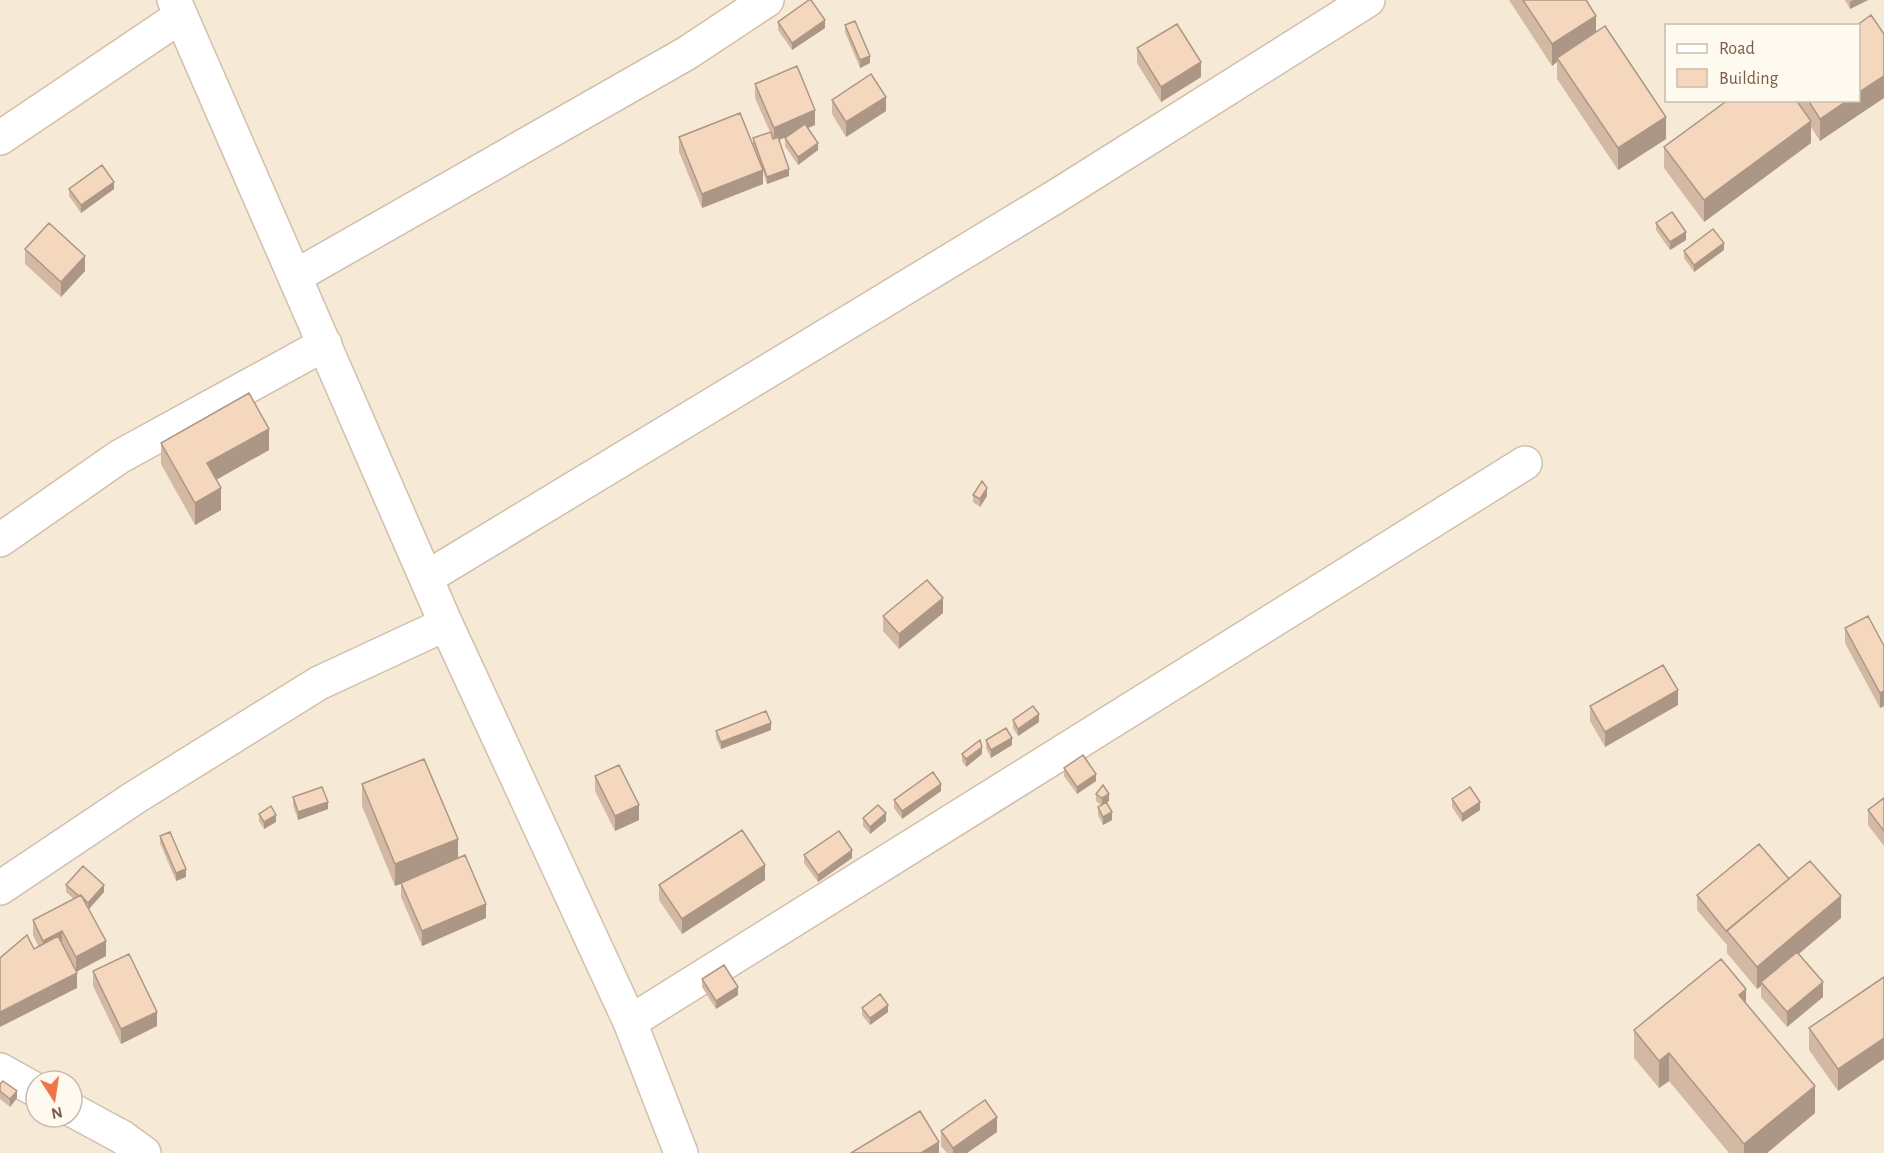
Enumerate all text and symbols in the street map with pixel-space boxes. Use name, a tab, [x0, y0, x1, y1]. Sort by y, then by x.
legend	[1665, 24, 1860, 102]
text: Road	[1719, 40, 1755, 58]
text: Building	[1719, 70, 1779, 88]
north arrow	[24, 1069, 84, 1129]
text: N	[50, 1104, 64, 1122]

